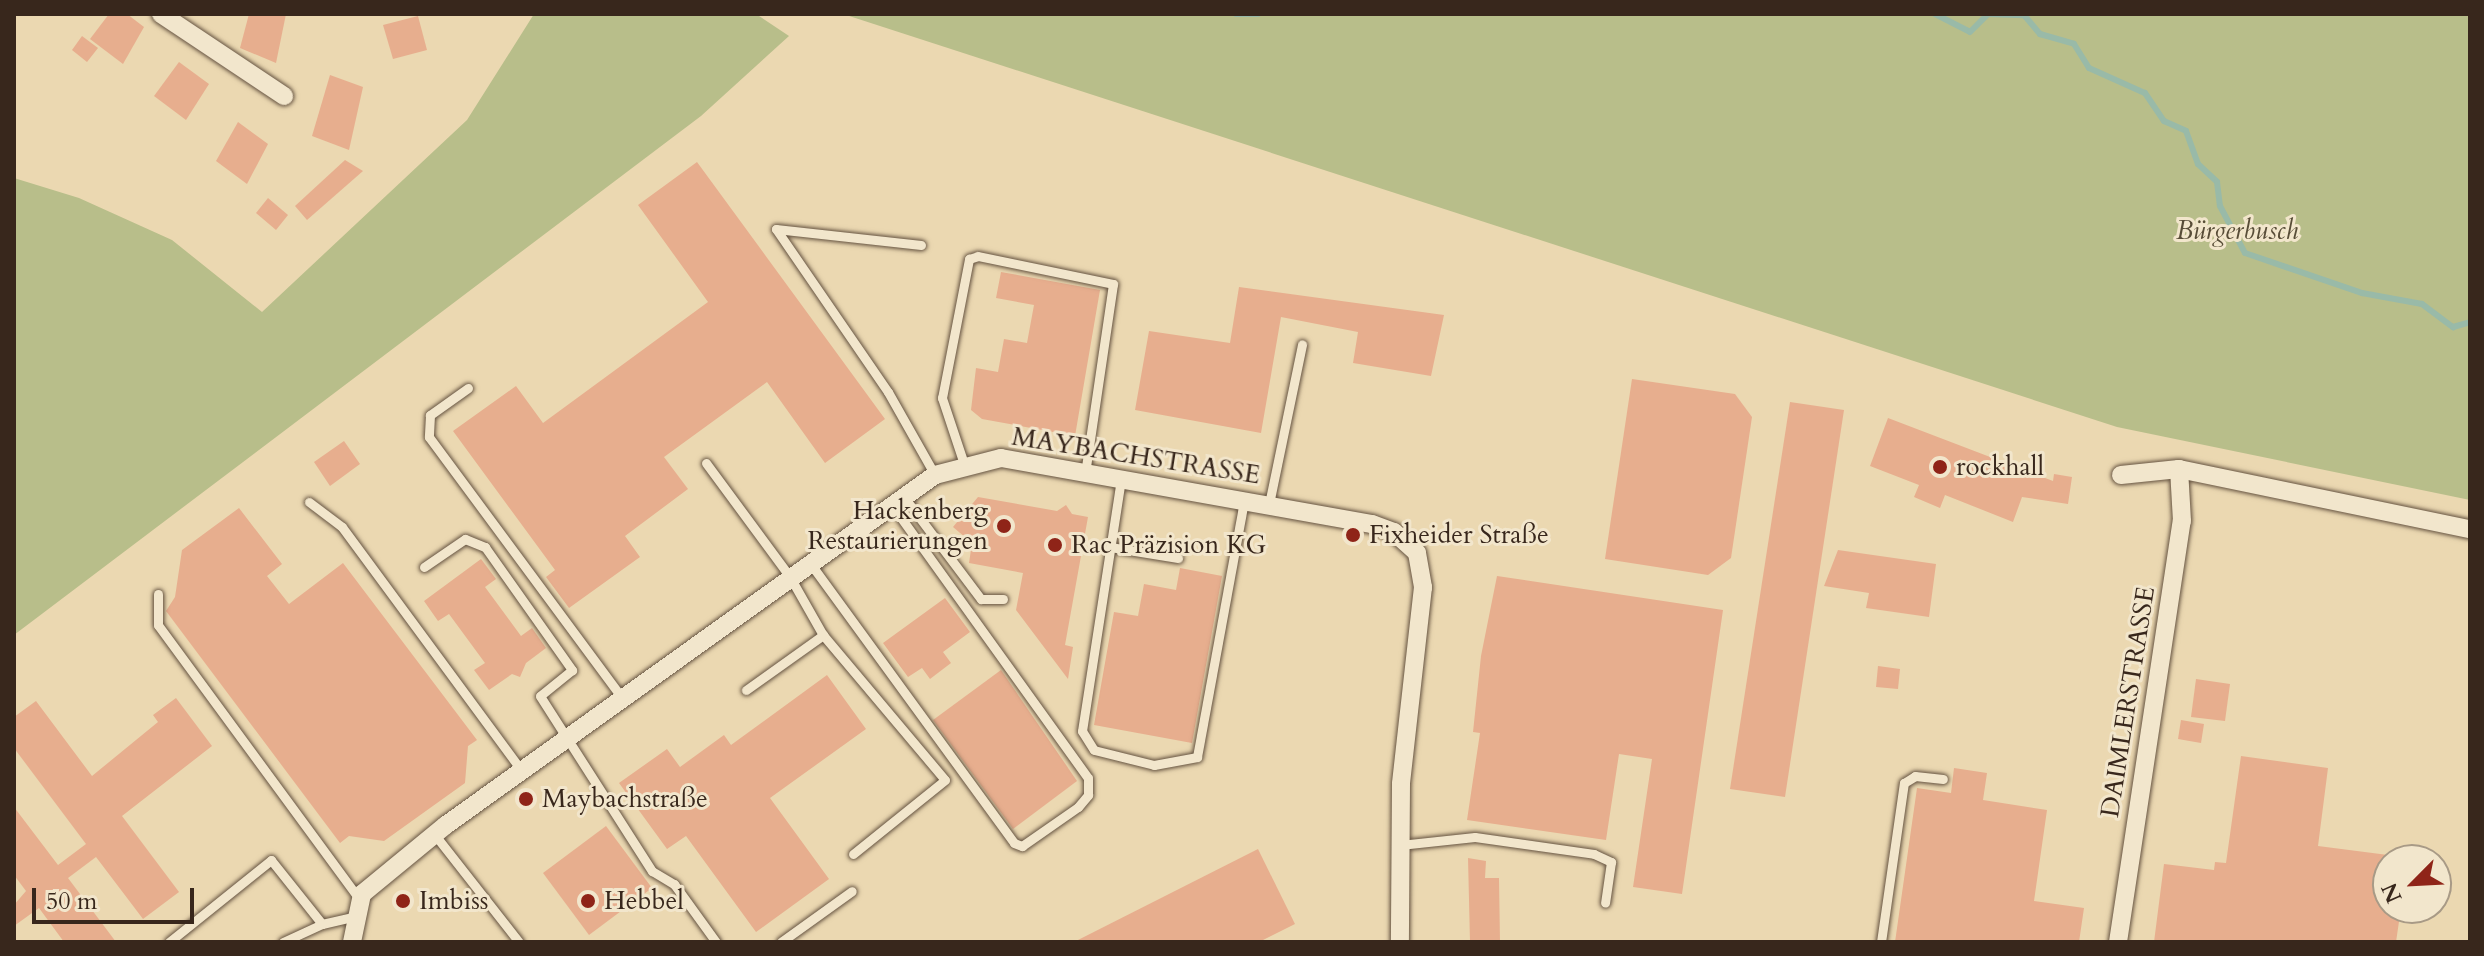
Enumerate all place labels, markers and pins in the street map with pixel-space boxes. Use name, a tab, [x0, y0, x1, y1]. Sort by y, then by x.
place label: rockhall	[1956, 451, 2044, 483]
marker: rockhall	[1931, 458, 1949, 476]
place label: Hackenberg Restaurierungen	[807, 495, 988, 556]
marker: Hackenberg Restaurierungen	[995, 517, 1013, 535]
place label: Fixheider Straße	[1369, 519, 1549, 551]
marker: Fixheider Straße	[1344, 526, 1362, 544]
place label: Rac Präzision KG	[1071, 529, 1266, 561]
marker: Rac Präzision KG	[1046, 536, 1064, 554]
place label: Maybachstraße	[542, 783, 708, 815]
marker: Maybachstraße	[517, 790, 535, 808]
place label: Imbiss	[419, 885, 489, 917]
place label: Hebbel	[604, 885, 684, 917]
marker: Imbiss	[394, 892, 412, 910]
marker: Hebbel	[579, 892, 597, 910]

